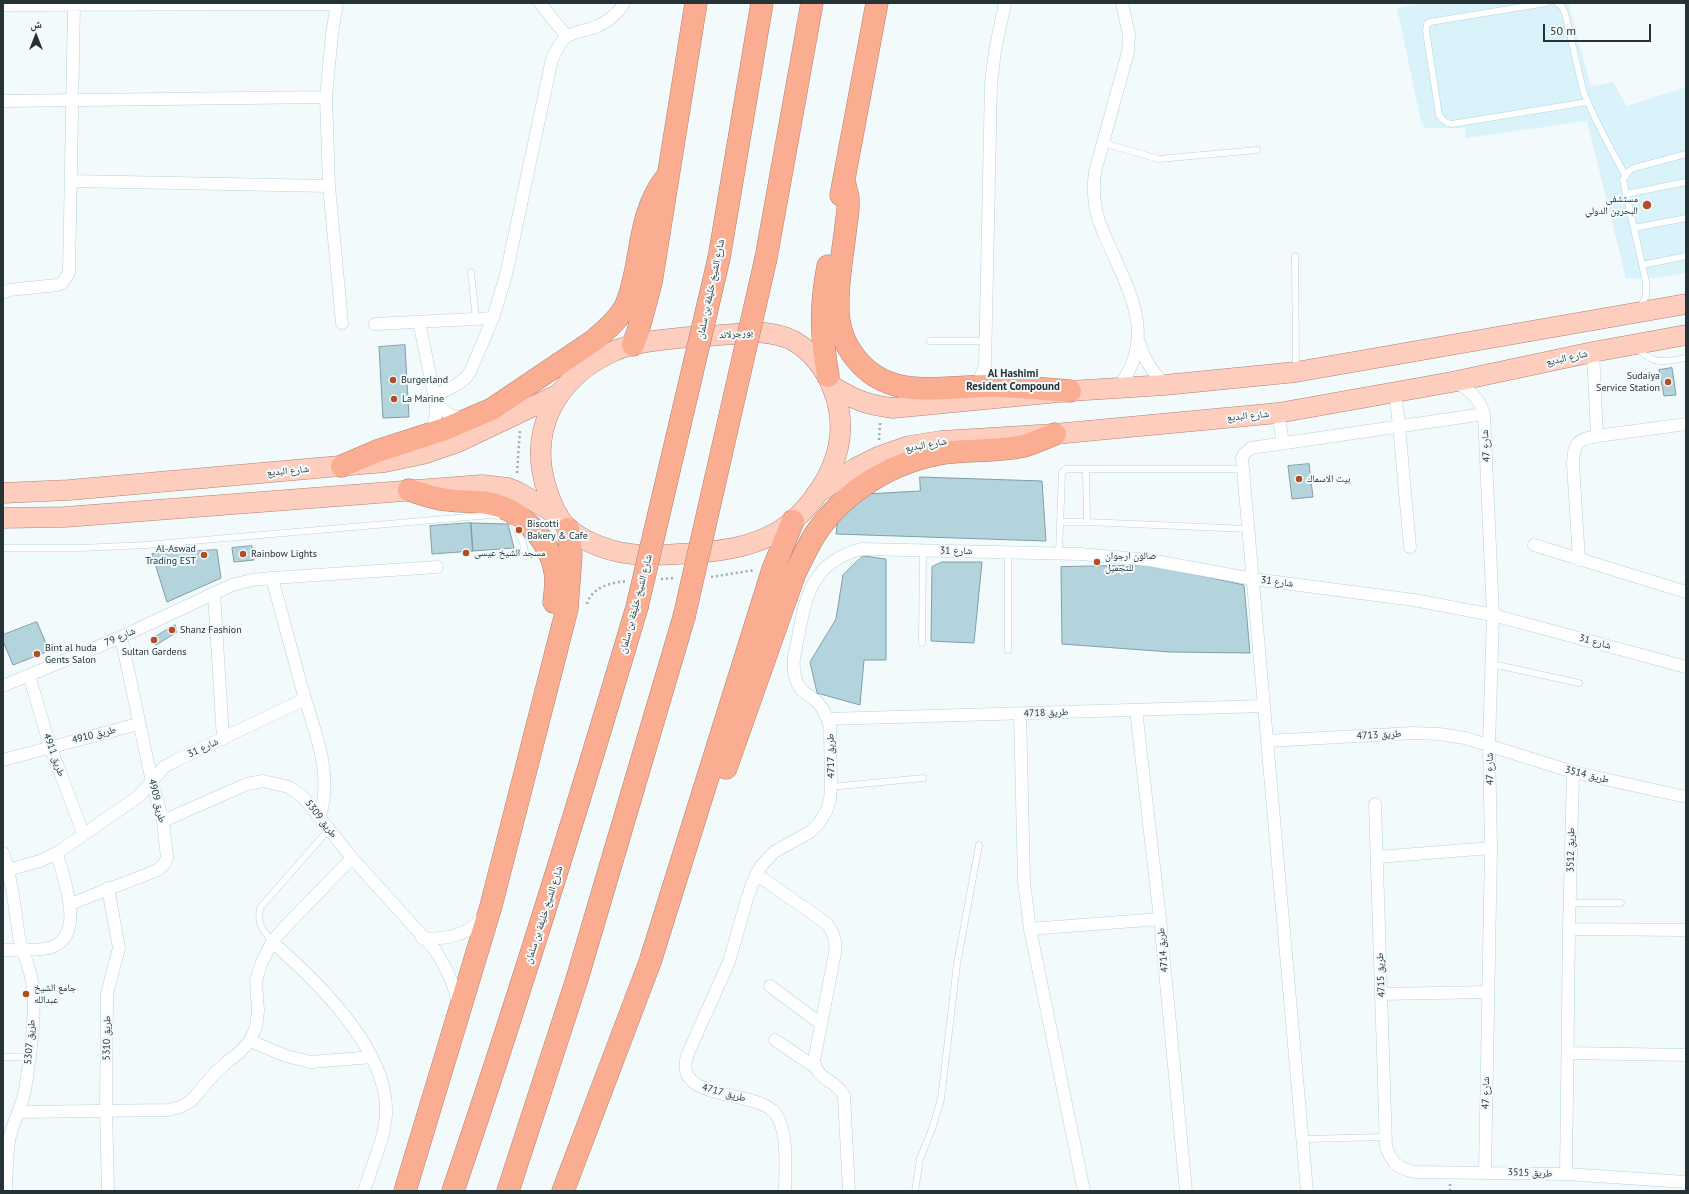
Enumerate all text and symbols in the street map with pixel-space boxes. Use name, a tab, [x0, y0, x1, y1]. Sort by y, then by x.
north arrow	[16, 16, 56, 56]
scale bar	[1545, 16, 1653, 42]
text: ش	[30, 17, 42, 31]
text: 50 m	[1550, 23, 1576, 38]
place label: مستشفى البحرين الدولي	[1585, 193, 1638, 216]
marker: مستشفى البحرين الدولي	[1641, 199, 1653, 211]
street label: شارع الشيخ خليفة بن سلمان	[695, 238, 727, 340]
street label: بورجرلاند	[718, 327, 754, 341]
street label: شارع البديع	[1545, 348, 1589, 368]
district label: Al Hashimi Resident Compound	[966, 367, 1060, 393]
place label: Sudaiya Service Station	[1596, 370, 1660, 394]
place label: Burgerland	[401, 374, 448, 386]
marker: Burgerland	[388, 375, 398, 385]
marker: Sudaiya Service Station	[1663, 377, 1673, 387]
place label: La Marine	[402, 393, 444, 405]
marker: La Marine	[389, 394, 399, 404]
street label: شارع البديع	[1227, 408, 1269, 424]
street label: شارع 47	[1479, 429, 1493, 463]
street label: شارع البديع	[904, 435, 948, 455]
street label: شارع البديع	[267, 463, 309, 479]
place label: بيت الاسماك	[1307, 473, 1351, 485]
marker: بيت الاسماك	[1294, 474, 1304, 484]
place label: Biscotti Bakery & Cafe	[527, 518, 588, 542]
marker: Biscotti Bakery & Cafe	[514, 525, 524, 535]
place label: Al-Aswad Trading EST	[145, 543, 196, 566]
street label: شارع 31	[940, 545, 972, 557]
place label: مسجد الشيخ عيسى	[474, 547, 545, 559]
place label: Rainbow Lights	[251, 548, 317, 560]
marker: مسجد الشيخ عيسى	[461, 548, 471, 558]
marker: Rainbow Lights	[238, 549, 248, 559]
marker: Al-Aswad Trading EST	[199, 550, 209, 560]
place label: صالون ارجوان للتجميل	[1105, 550, 1156, 574]
street label: شارع الشيخ خليفة بن سلمان	[617, 553, 655, 655]
marker: صالون ارجوان للتجميل	[1092, 557, 1102, 567]
street label: شارع 31	[1260, 574, 1294, 590]
place label: Shanz Fashion	[180, 624, 242, 636]
street label: شارع 79	[103, 625, 137, 649]
marker: Shanz Fashion	[167, 625, 177, 635]
street label: شارع 31	[1578, 632, 1612, 652]
marker: Sultan Gardens	[149, 635, 159, 645]
place label: Bint al huda Gents Salon	[45, 642, 97, 666]
place label: Sultan Gardens	[122, 646, 186, 658]
marker: Bint al huda Gents Salon	[32, 649, 42, 659]
street label: طريق 4718	[1023, 706, 1069, 720]
street label: طريق 4910	[71, 724, 117, 746]
street label: طريق 4713	[1356, 728, 1402, 742]
street label: طريق 4911	[41, 732, 67, 778]
street label: طريق 4717	[825, 733, 837, 779]
street label: شارع 31	[186, 736, 220, 760]
street label: شارع 47	[1484, 753, 1496, 785]
street label: طريق 3514	[1564, 764, 1610, 786]
street label: طريق 4909	[146, 778, 168, 824]
street label: طريق 5309	[302, 798, 340, 840]
street label: طريق 3512	[1565, 827, 1577, 873]
street label: شارع الشيخ خليفة بن سلمان	[523, 865, 565, 965]
street label: طريق 4714	[1155, 927, 1171, 973]
street label: طريق 4715	[1374, 952, 1388, 998]
place label: جامع الشيخ عبدالله	[34, 982, 76, 1006]
marker: جامع الشيخ عبدالله	[21, 989, 31, 999]
street label: طريق 5310	[101, 1015, 113, 1061]
street label: طريق 5307	[22, 1019, 38, 1065]
street label: شارع 47	[1480, 1077, 1492, 1109]
street label: طريق 4717	[701, 1081, 747, 1105]
street label: طريق 3515	[1507, 1166, 1553, 1180]

